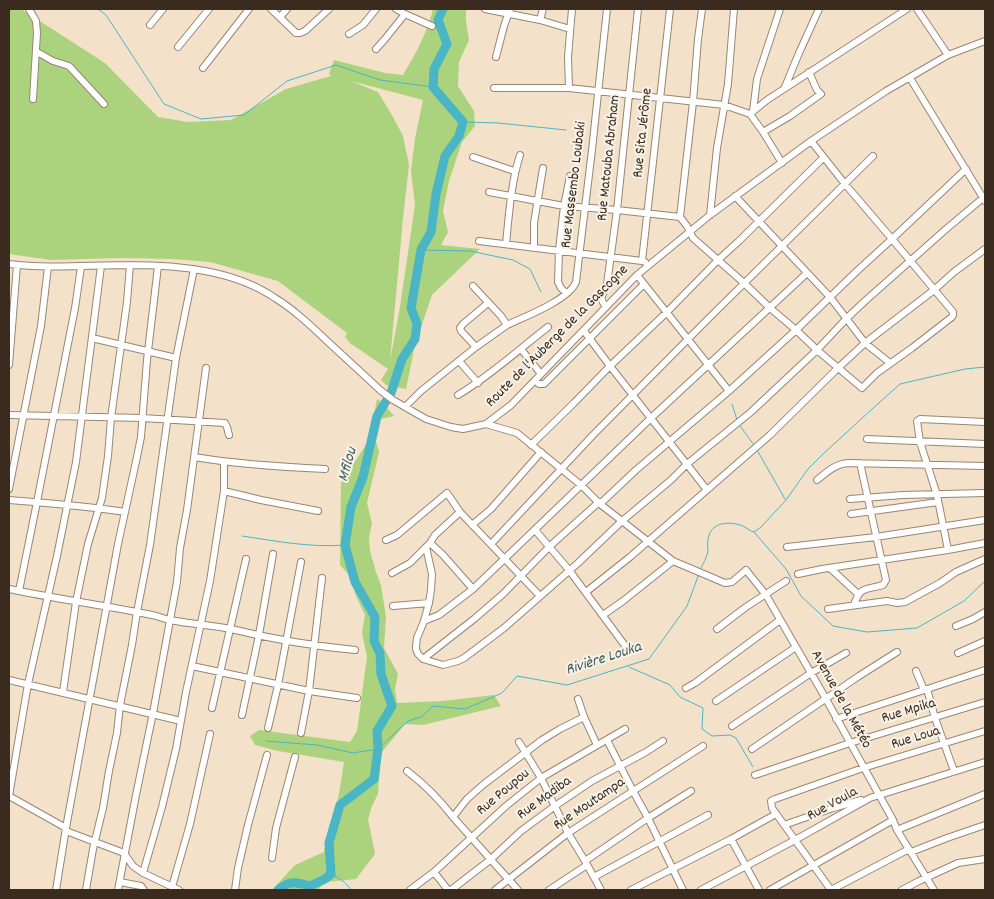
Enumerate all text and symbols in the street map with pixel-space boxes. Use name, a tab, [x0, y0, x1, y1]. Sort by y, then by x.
street label: Rue Sita Jérôme	[630, 87, 658, 179]
street label: Rue Matouba Abraham	[594, 94, 626, 222]
street label: Rue Massembo Loubaki	[558, 121, 592, 249]
street label: Route de l'Auberge de la Gascogne	[483, 262, 633, 412]
water label: Mfilou	[335, 446, 363, 484]
water label: Rivière Louka	[564, 639, 644, 681]
street label: Avenue de la Météo	[806, 648, 874, 752]
street label: Rue Mpika	[880, 695, 938, 729]
street label: Rue Loua	[889, 723, 943, 755]
street label: Rue Poupou	[474, 766, 534, 820]
street label: Rue Madiba	[514, 773, 576, 825]
street label: Rue Moutampa	[551, 774, 629, 836]
street label: Rue Voula	[805, 784, 861, 826]

